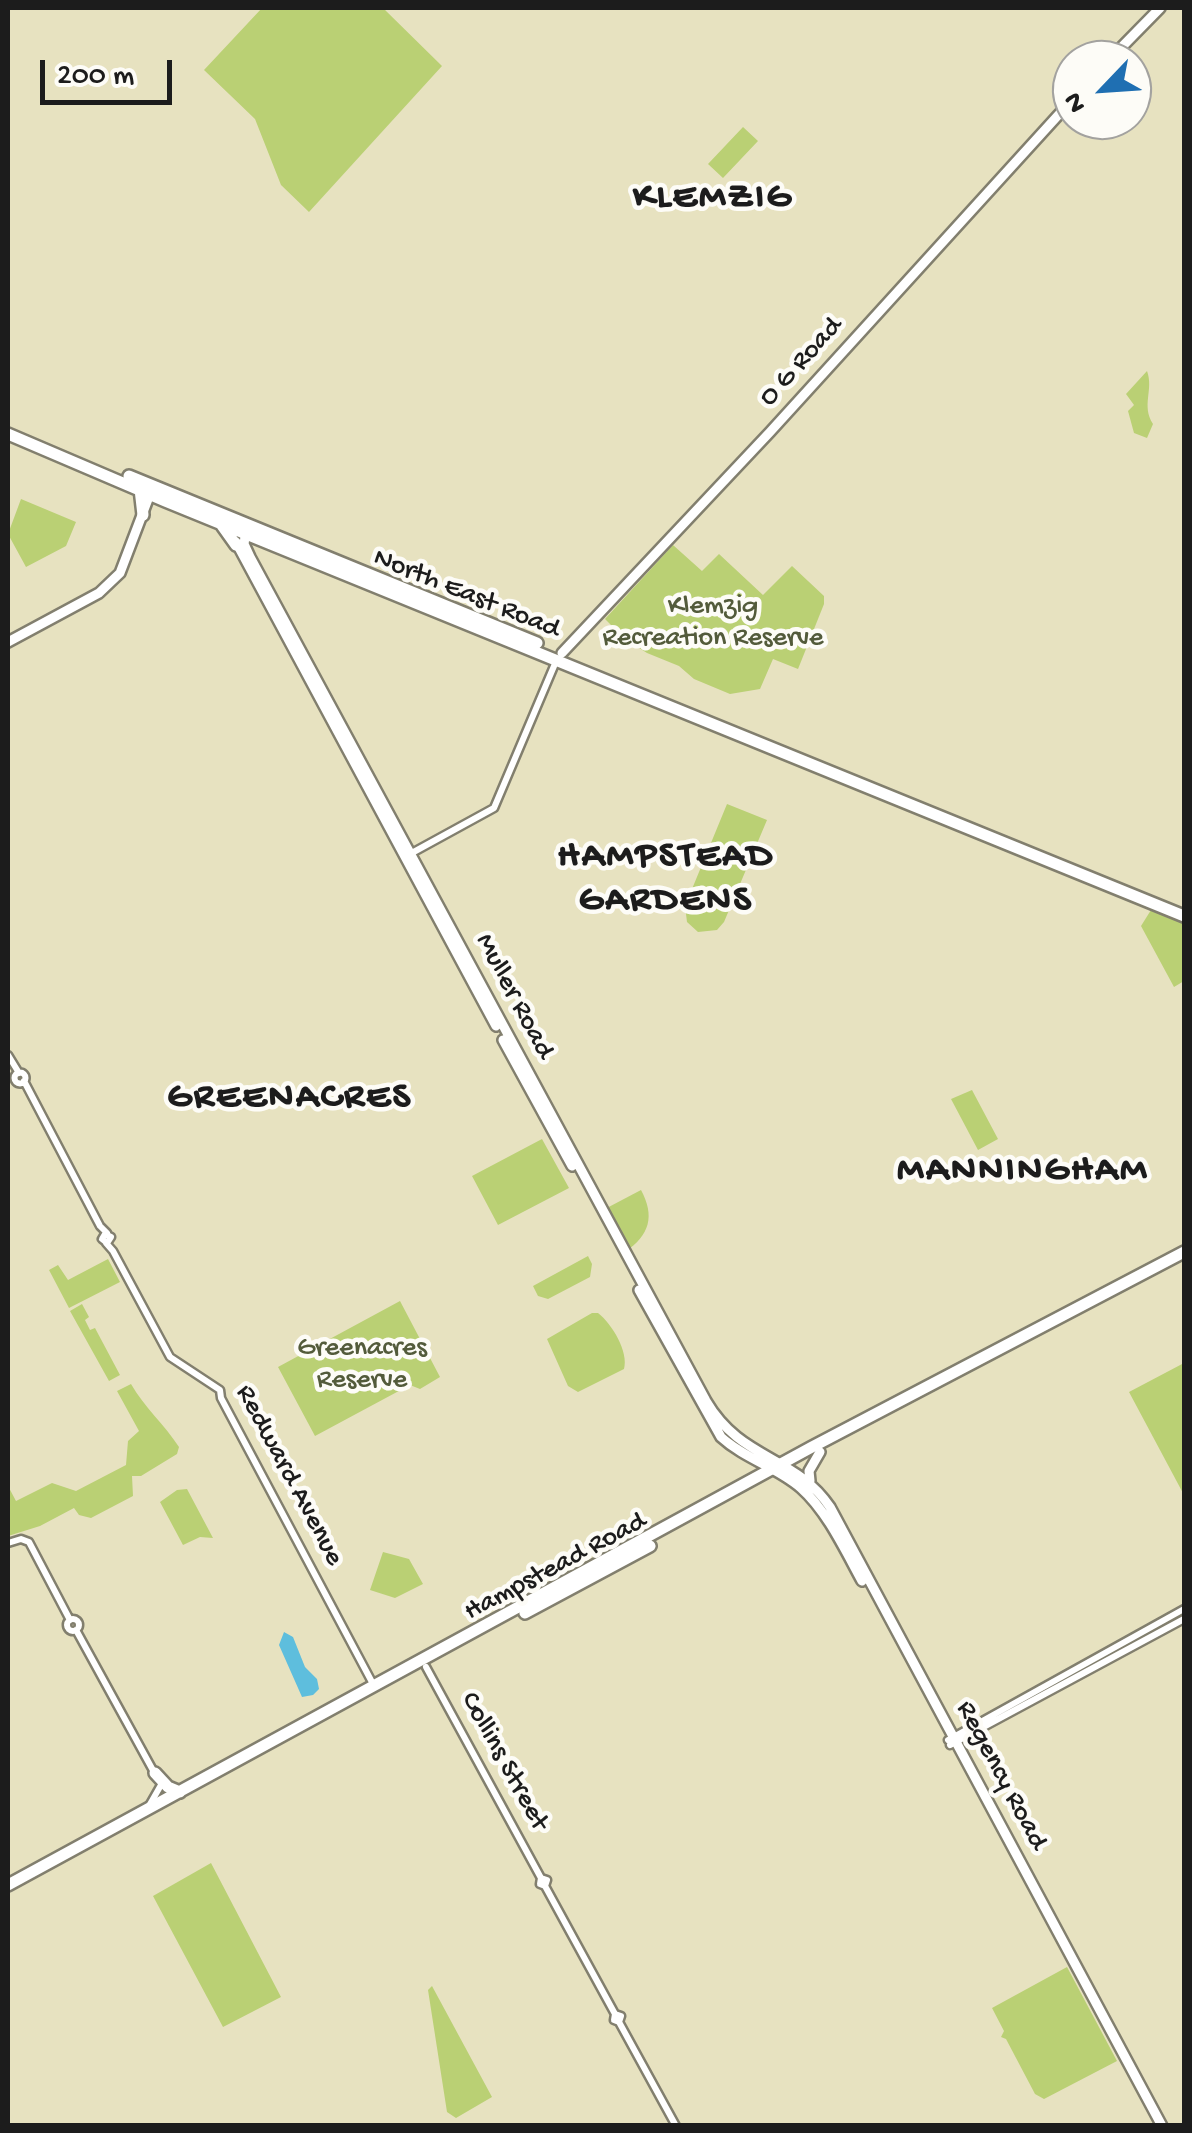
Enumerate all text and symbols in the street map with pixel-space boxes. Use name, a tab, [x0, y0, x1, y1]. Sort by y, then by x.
scale bar	[45, 40, 178, 102]
north arrow	[1052, 40, 1152, 140]
text: 200 m	[57, 60, 134, 95]
text: N	[1057, 87, 1095, 117]
district label: KLEMZIG	[633, 176, 793, 222]
street label: O G Road	[753, 311, 851, 415]
street label: North East Road	[368, 542, 564, 648]
park label: Klemzig Recreation Reserve	[602, 591, 824, 657]
district label: HAMPSTEAD GARDENS	[557, 835, 775, 924]
street label: Muller Road	[466, 929, 560, 1065]
district label: GREENACRES	[167, 1076, 413, 1122]
district label: MANNINGHAM	[897, 1149, 1149, 1195]
park label: Greenacres Reserve	[297, 1333, 427, 1399]
street label: Redward Avenue	[226, 1380, 350, 1572]
street label: Hampstead Road	[459, 1506, 653, 1630]
street label: Collins Street	[451, 1687, 555, 1837]
street label: Regency Road	[947, 1696, 1053, 1856]

